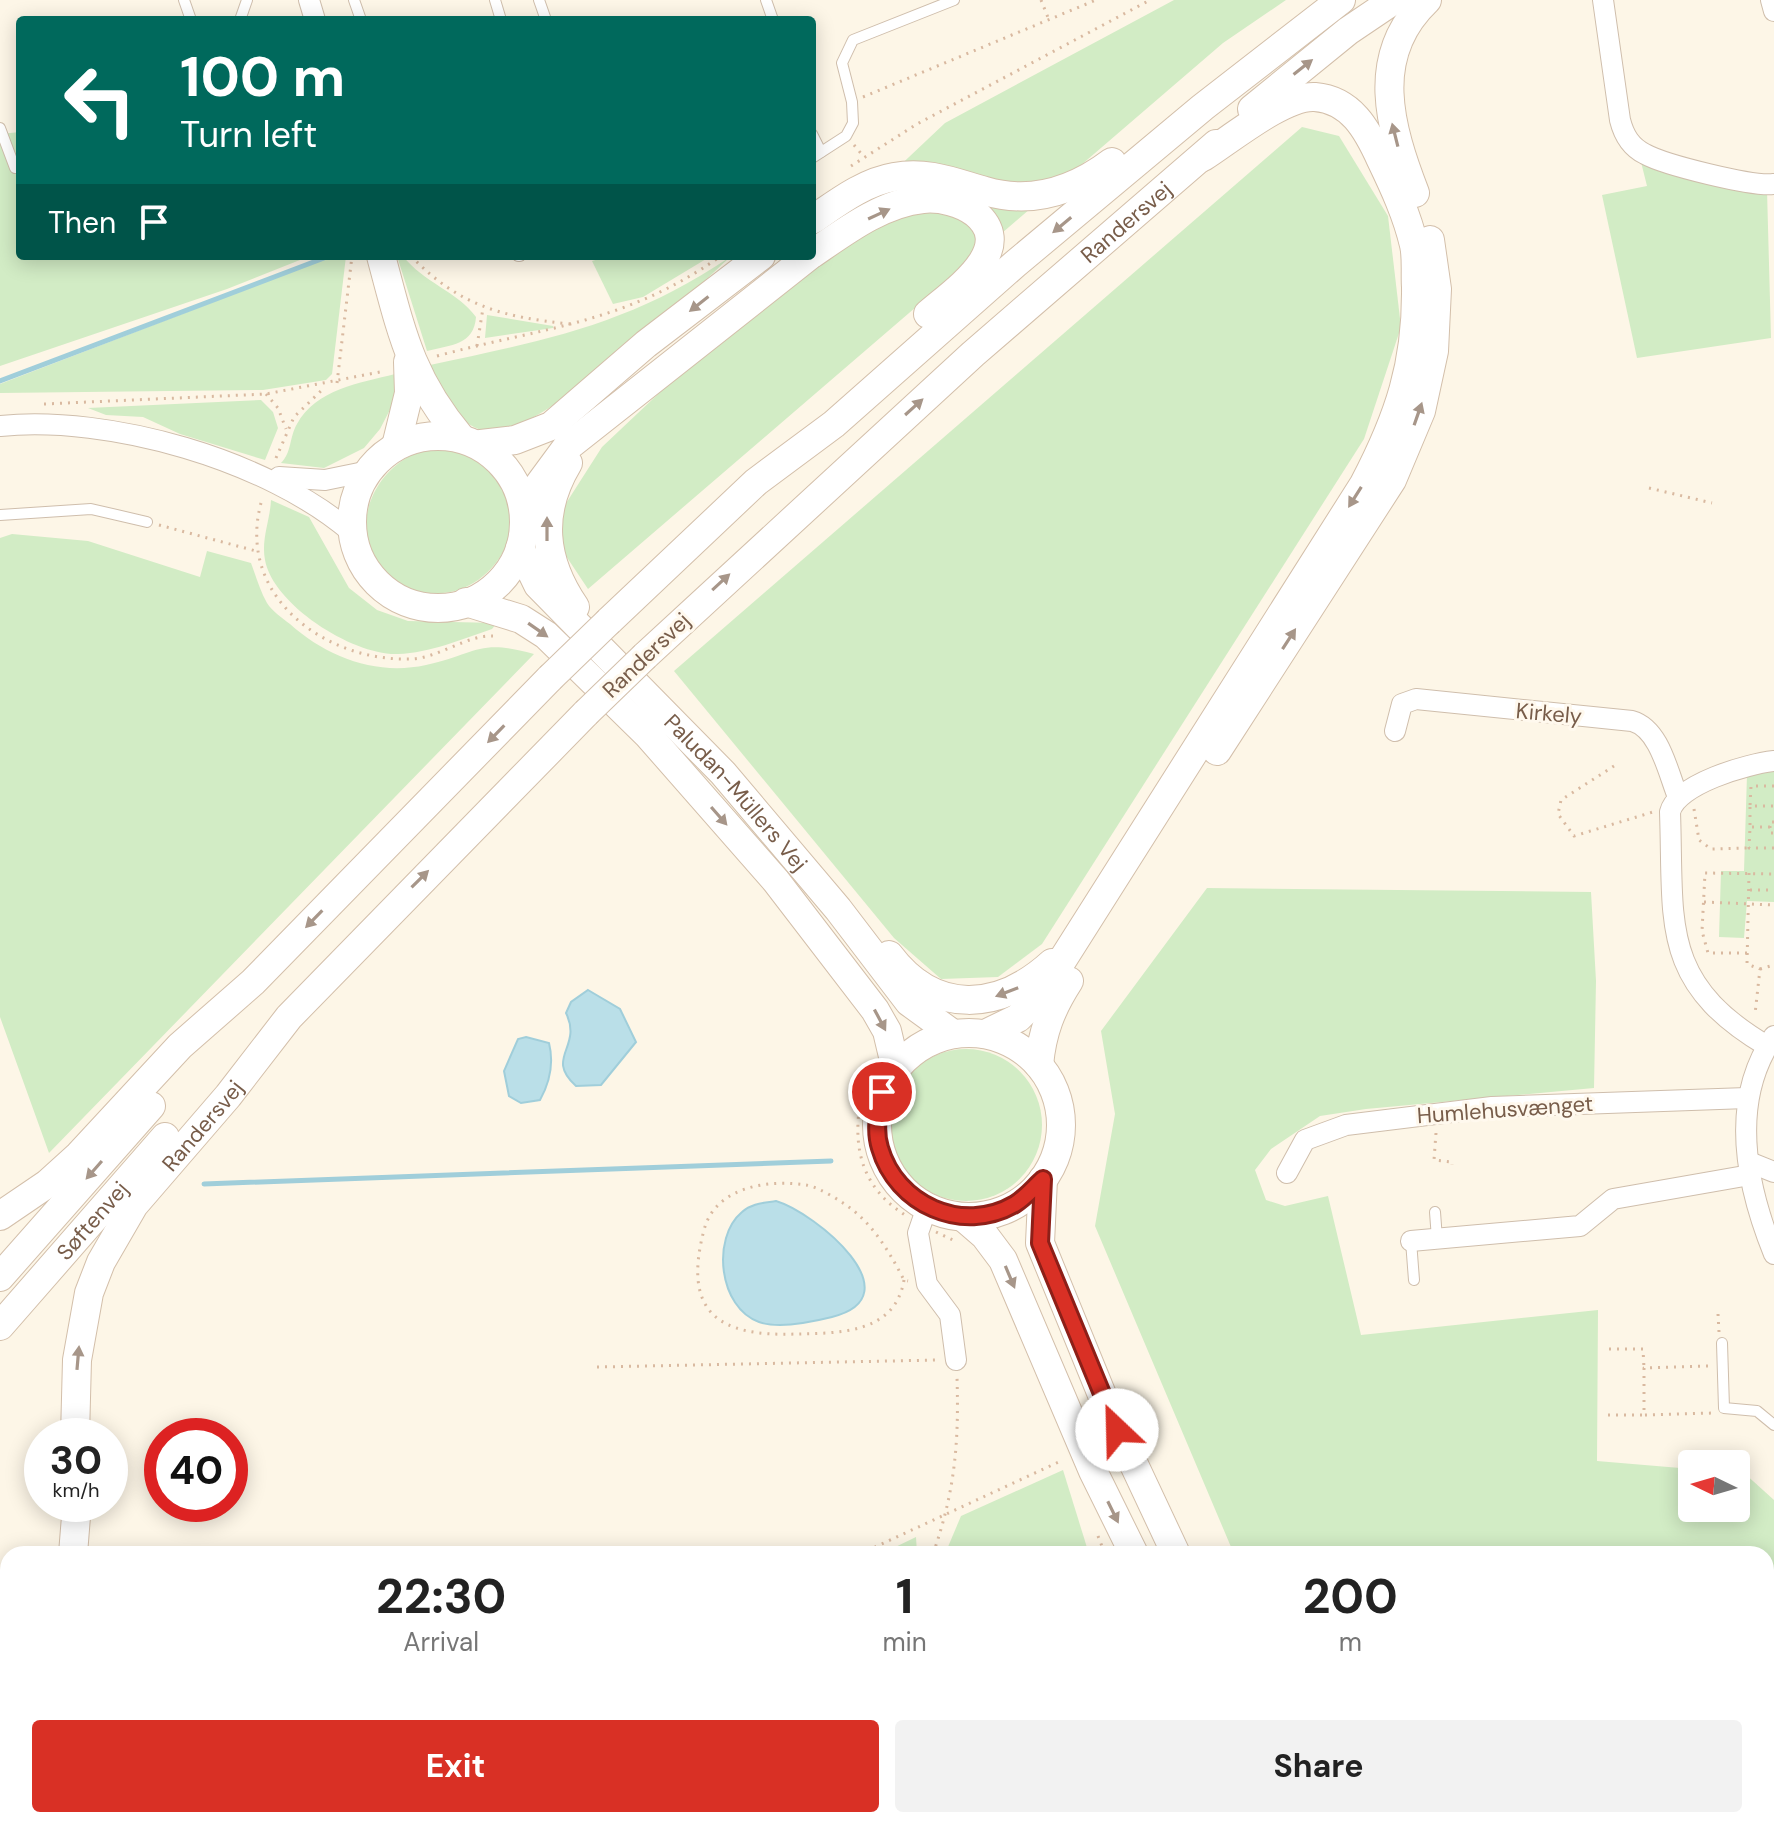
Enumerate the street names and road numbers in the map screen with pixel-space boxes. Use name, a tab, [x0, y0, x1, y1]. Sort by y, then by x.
street label: Randersvej	[1075, 175, 1178, 270]
street label: Randersvej	[596, 606, 696, 704]
street label: Kirkely	[1515, 696, 1583, 731]
street label: Paludan-Müllers Vej	[658, 708, 814, 877]
street label: Randersvej	[156, 1074, 250, 1178]
street label: Humlehusvænget	[1416, 1089, 1594, 1130]
street label: Søftenvej	[50, 1175, 135, 1266]

